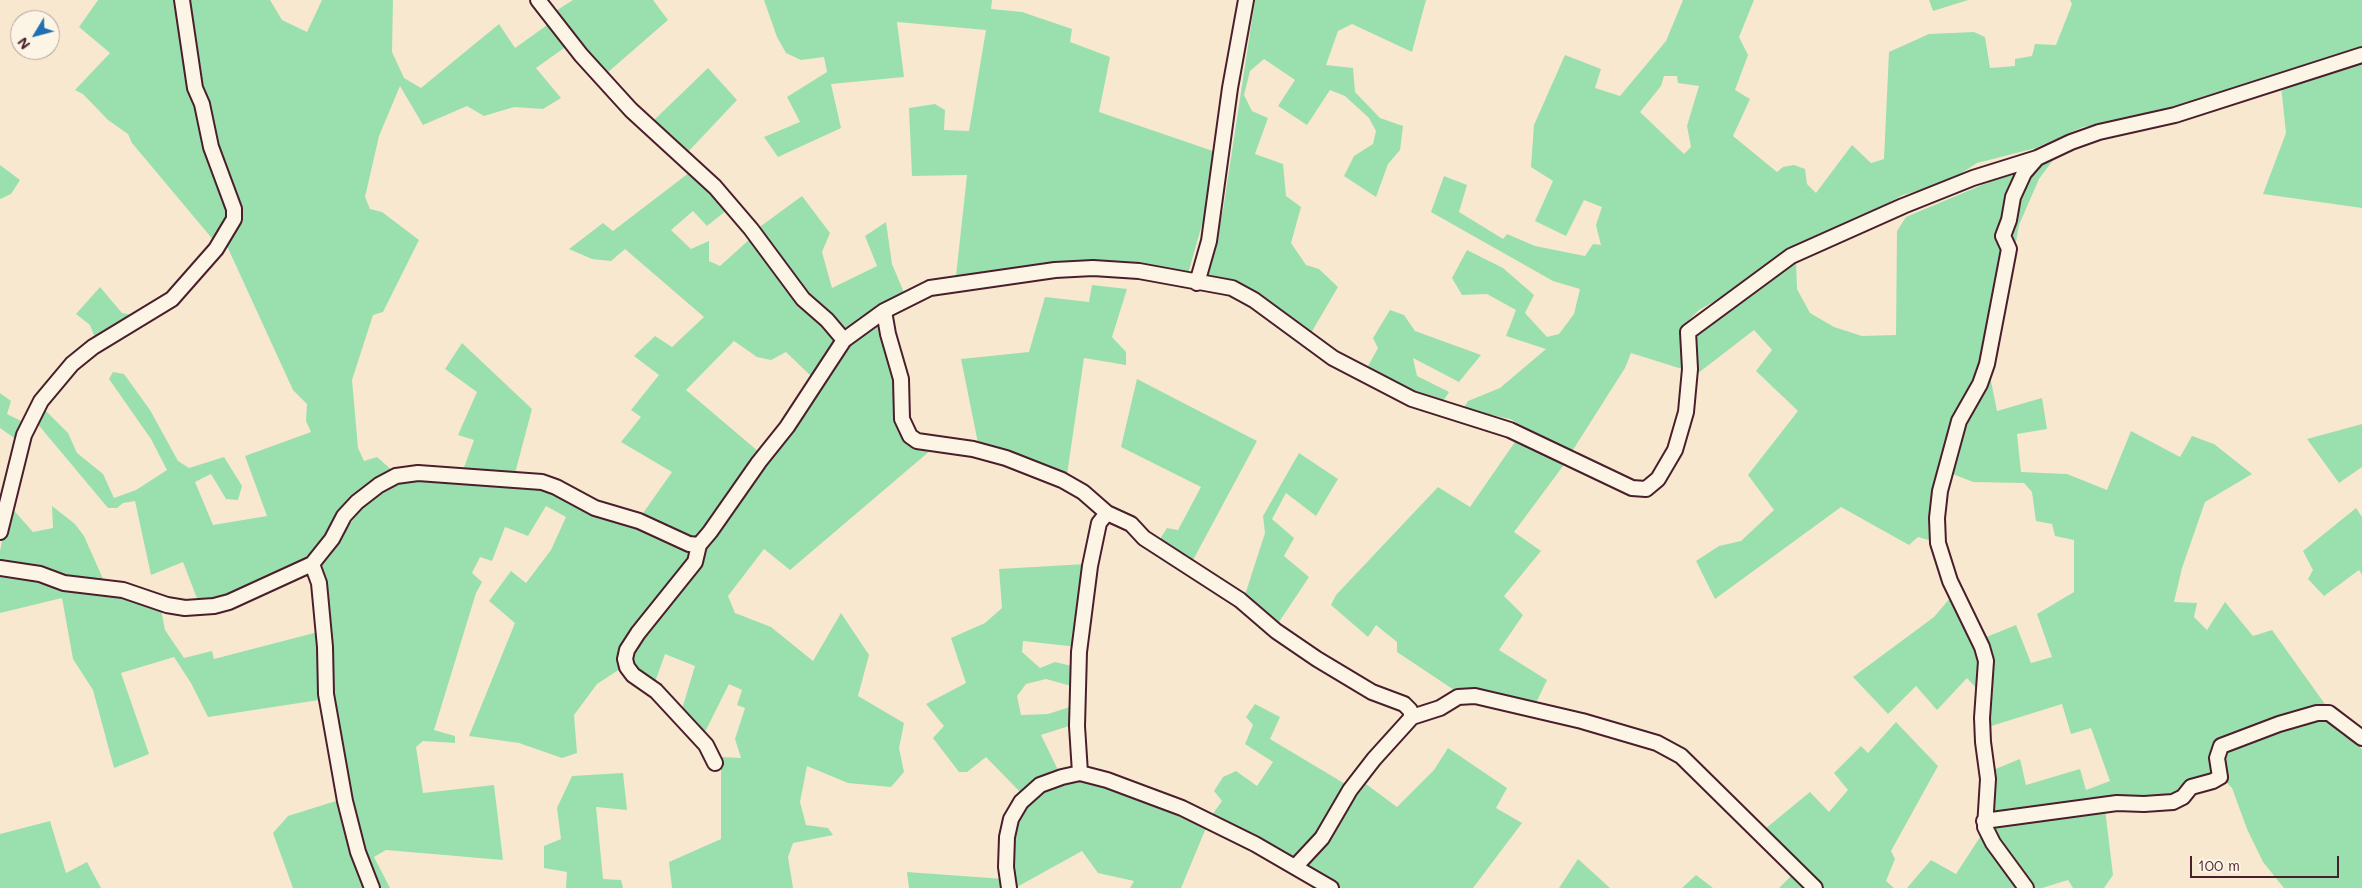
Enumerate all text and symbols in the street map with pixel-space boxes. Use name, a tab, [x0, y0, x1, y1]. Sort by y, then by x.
north arrow	[10, 10, 60, 60]
text: N	[13, 34, 34, 54]
scale bar	[2192, 846, 2341, 878]
text: 100 m	[2198, 855, 2240, 875]

